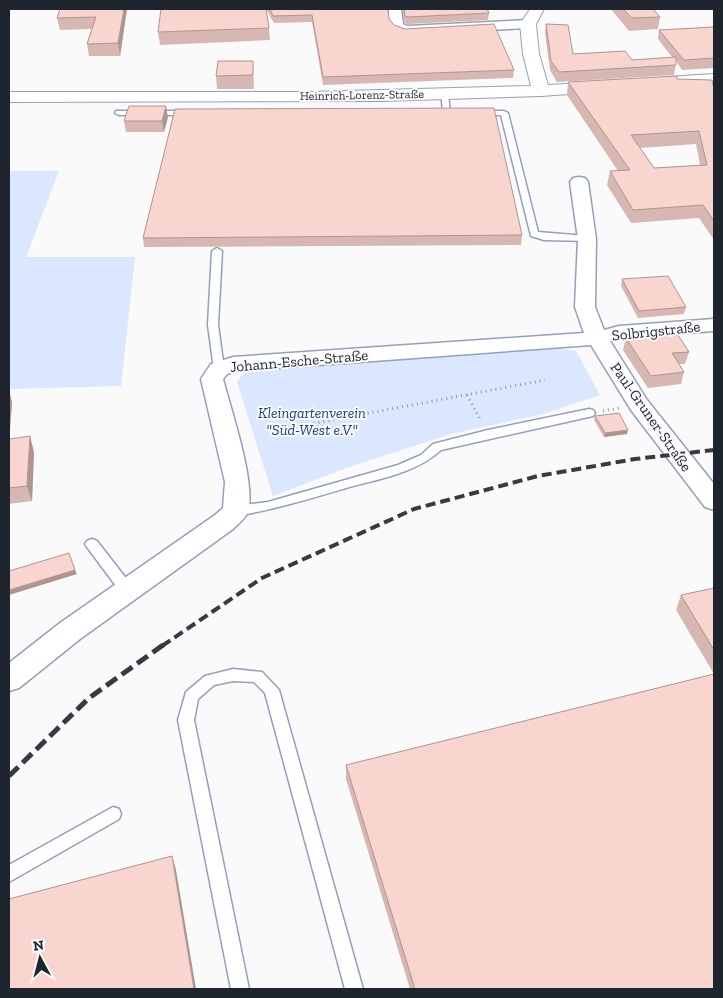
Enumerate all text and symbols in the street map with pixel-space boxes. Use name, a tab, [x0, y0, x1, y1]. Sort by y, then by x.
street label: Heinrich-Lorenz-Straße	[300, 87, 425, 103]
street label: Solbrigstraße	[611, 317, 701, 345]
street label: Johann-Esche-Straße	[229, 346, 369, 376]
street label: Paul-Gruner-Straße	[607, 359, 695, 475]
park label: Kleingartenverein "Süd-West e.V."	[258, 404, 366, 439]
north arrow	[15, 933, 65, 983]
text: N	[32, 936, 45, 955]

